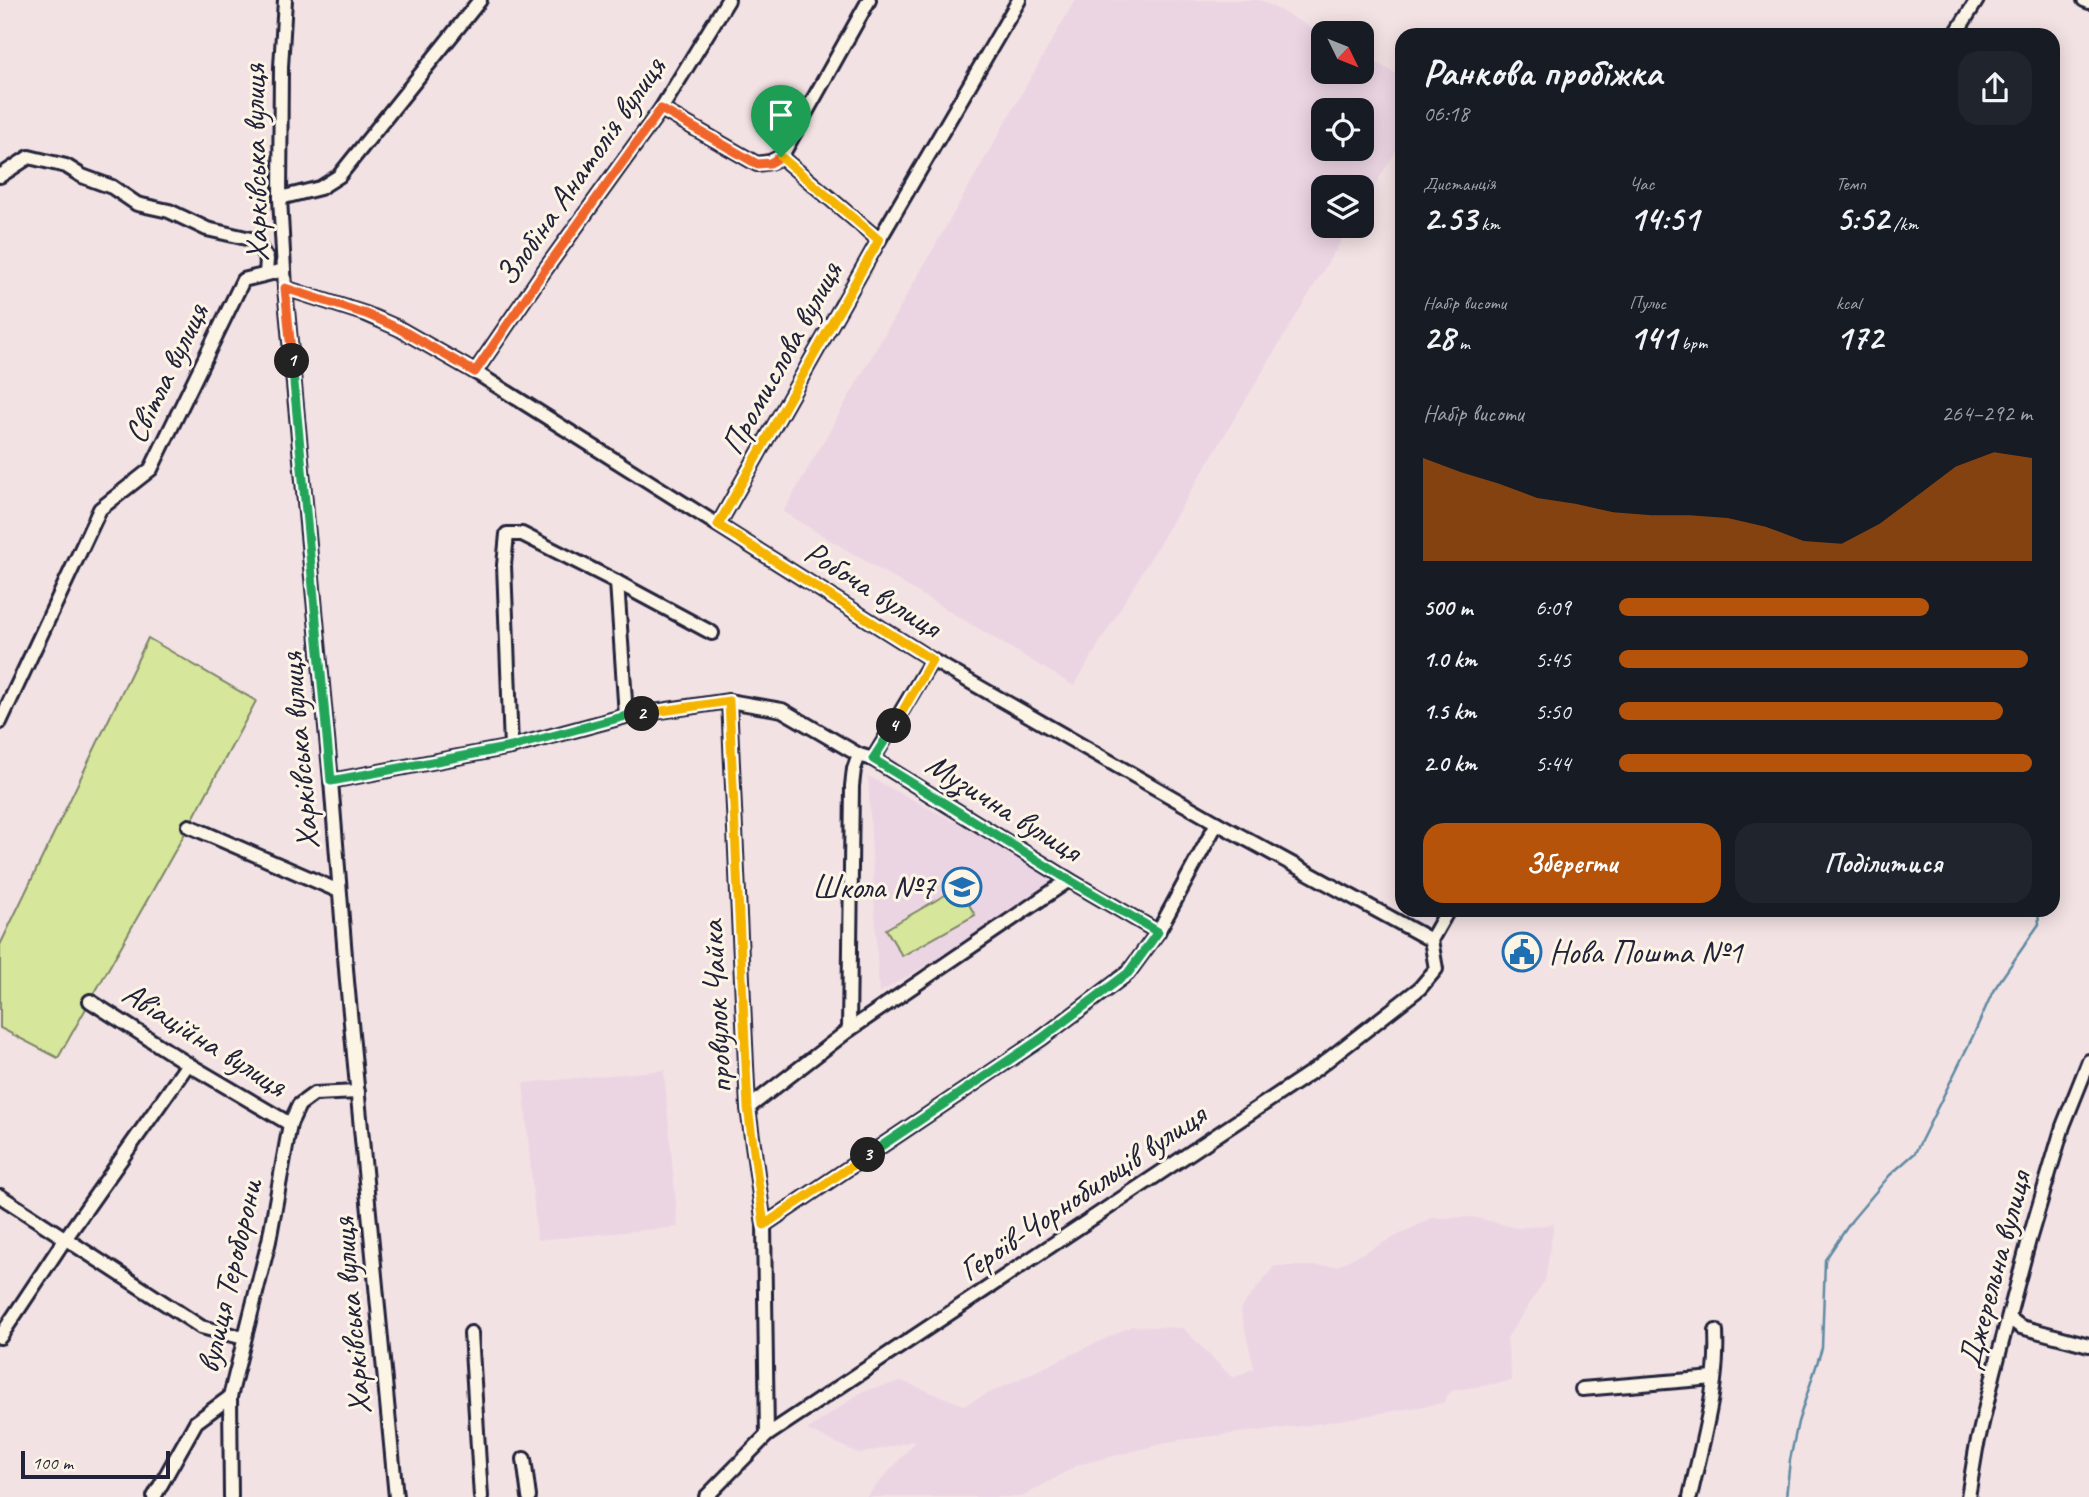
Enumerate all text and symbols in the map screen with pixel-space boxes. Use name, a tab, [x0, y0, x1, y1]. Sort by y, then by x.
north arrow	[1311, 21, 1374, 84]
map controls	[1311, 21, 1374, 238]
street label: Злобіна Анатолія вулиця	[485, 47, 675, 294]
text: Ранкова пробіжка	[1423, 49, 1662, 96]
button: share	[1958, 51, 2032, 125]
street label: Харківська вулиця	[232, 63, 278, 262]
pin	[751, 85, 811, 157]
icon: arrive	[762, 96, 800, 134]
button: locate	[1311, 98, 1374, 161]
text: 06:18	[1423, 99, 1469, 128]
text: Дистанція	[1423, 172, 1496, 196]
text: Час	[1629, 172, 1654, 196]
text: Темп	[1836, 172, 1866, 196]
button: layers	[1311, 175, 1374, 238]
text: 2.53	[1423, 196, 1477, 241]
text: 14:51	[1629, 196, 1699, 241]
text: 5:52	[1836, 196, 1889, 241]
text: km	[1477, 212, 1500, 236]
text: /km	[1889, 212, 1918, 236]
street label: Промислова вулиця	[711, 253, 852, 462]
text: Набір висоти	[1423, 291, 1506, 315]
text: Пульс	[1629, 291, 1666, 315]
text: kcal	[1836, 291, 1861, 315]
street label: Світла вулиця	[114, 295, 218, 450]
text: 28	[1423, 315, 1455, 360]
text: 141	[1629, 315, 1677, 360]
text: 172	[1836, 315, 1883, 360]
text: m	[1455, 331, 1470, 355]
text: bpm	[1677, 331, 1707, 355]
pin: 1	[274, 344, 310, 378]
text: 1	[287, 348, 296, 372]
text: Набір висоти	[1423, 399, 1523, 428]
text: 264–292 m	[1941, 399, 2032, 428]
street label: Робоча вулиця	[797, 531, 951, 649]
text: 500 m	[1423, 593, 1472, 622]
text: 6:09	[1535, 593, 1571, 622]
text: 1.0 km	[1423, 645, 1477, 674]
text: 5:45	[1535, 645, 1571, 674]
street label: Харківська вулиця	[269, 650, 329, 851]
pin: 2	[624, 696, 660, 732]
text: 1.5 km	[1423, 697, 1476, 726]
text: 5:50	[1535, 697, 1571, 726]
text: 2	[637, 701, 646, 725]
pin: 4	[876, 708, 912, 744]
text: 4	[889, 713, 898, 737]
street label: Музична вулиця	[918, 743, 1092, 873]
text: 2.0 km	[1423, 749, 1477, 778]
text: 5:44	[1535, 749, 1571, 778]
button: Зберегти	[1423, 823, 1721, 903]
button: Поділитися	[1735, 823, 2032, 903]
place label: Школа №7	[812, 866, 937, 908]
school or university icon: Школа №7	[941, 866, 983, 908]
street label: провулок Чайка	[690, 917, 742, 1095]
public building icon: Нова Пошта №1	[1501, 931, 1543, 973]
place label: Нова Пошта №1	[1549, 931, 1745, 973]
street label: Авіаційна вулиця	[115, 972, 296, 1107]
street label: Героїв-Чорнобильців вулиця	[950, 1092, 1216, 1290]
pin: 3	[850, 1138, 886, 1172]
text: 3	[863, 1142, 872, 1166]
street label: Джерельна вулиця	[1947, 1164, 2041, 1373]
street label: вулиця Тероборони	[186, 1173, 272, 1377]
street label: Харківська вулиця	[321, 1215, 381, 1416]
scale bar	[21, 1448, 170, 1480]
text: 100 m	[32, 1451, 73, 1475]

